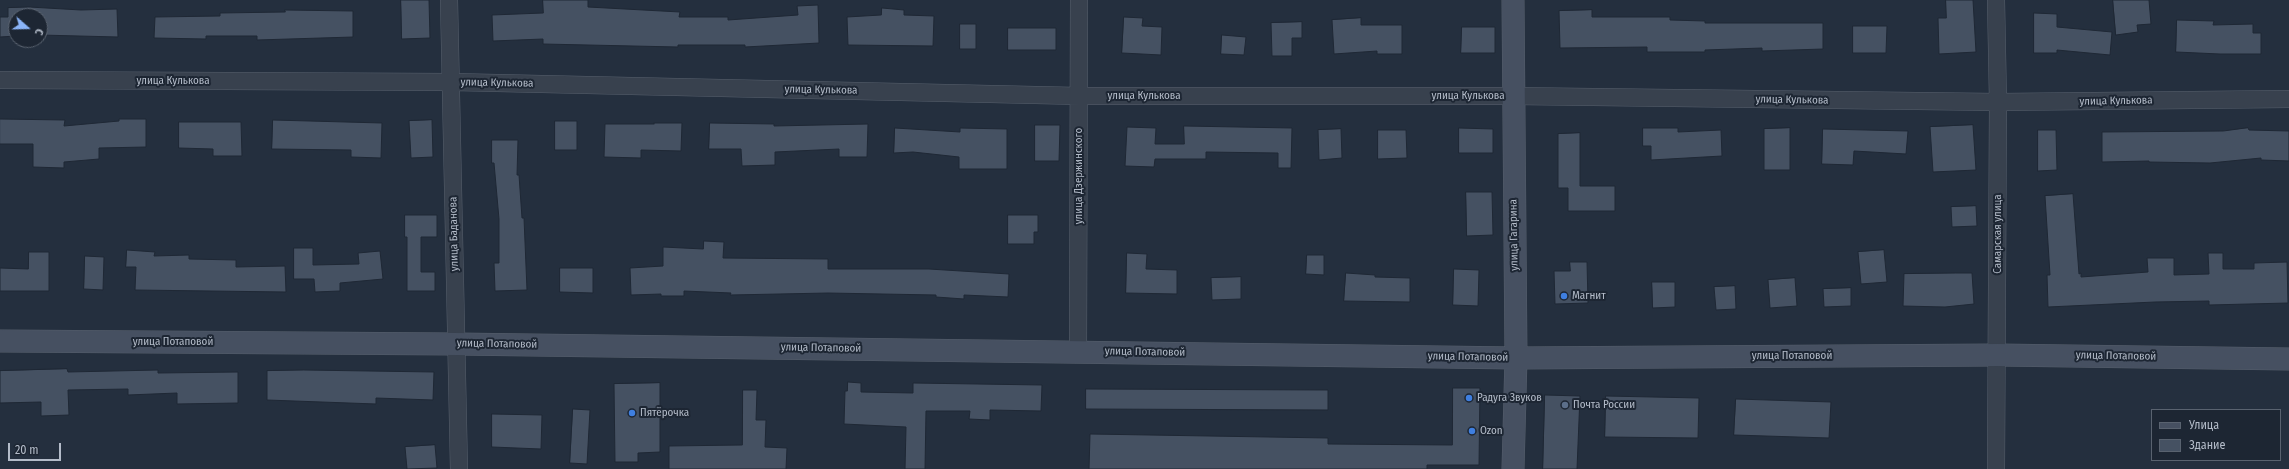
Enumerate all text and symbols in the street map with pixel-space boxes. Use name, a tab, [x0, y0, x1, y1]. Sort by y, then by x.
north arrow	[8, 8, 48, 48]
text: С	[32, 27, 46, 37]
street label: улица Кулькова	[136, 74, 210, 88]
street label: улица Кулькова	[460, 76, 534, 90]
street label: улица Кулькова	[784, 83, 858, 97]
street label: улица Кулькова	[1107, 89, 1181, 103]
street label: улица Кулькова	[1431, 89, 1505, 103]
street label: улица Кулькова	[1755, 93, 1829, 107]
street label: улица Кулькова	[2079, 94, 2153, 108]
street label: улица Дзержинского	[1072, 128, 1086, 224]
street label: Самарская улица	[1991, 194, 2005, 274]
street label: улица Баданова	[447, 197, 461, 271]
street label: улица Гагарина	[1507, 199, 1521, 271]
place label: Магнит	[1572, 289, 1606, 303]
marker: Магнит	[1559, 291, 1569, 301]
street label: улица Потаповой	[133, 335, 213, 349]
street label: улица Потаповой	[457, 337, 537, 351]
street label: улица Потаповой	[781, 341, 861, 355]
street label: улица Потаповой	[1105, 345, 1185, 359]
street label: улица Потаповой	[1752, 349, 1832, 363]
street label: улица Потаповой	[2076, 349, 2156, 363]
street label: улица Потаповой	[1428, 350, 1508, 364]
place label: Радуга Звуков	[1477, 391, 1542, 405]
marker: Радуга Звуков	[1464, 393, 1474, 403]
place label: Почта России	[1573, 398, 1635, 412]
marker: Почта России	[1560, 400, 1570, 410]
place label: Пятёрочка	[640, 406, 689, 420]
marker: Пятёрочка	[627, 408, 637, 418]
legend	[2151, 409, 2281, 461]
text: Улица	[2189, 418, 2219, 432]
place label: Ozon	[1480, 424, 1503, 438]
marker: Ozon	[1467, 426, 1477, 436]
scale bar	[10, 435, 63, 461]
text: Здание	[2189, 438, 2225, 452]
text: 20 m	[15, 443, 39, 457]

